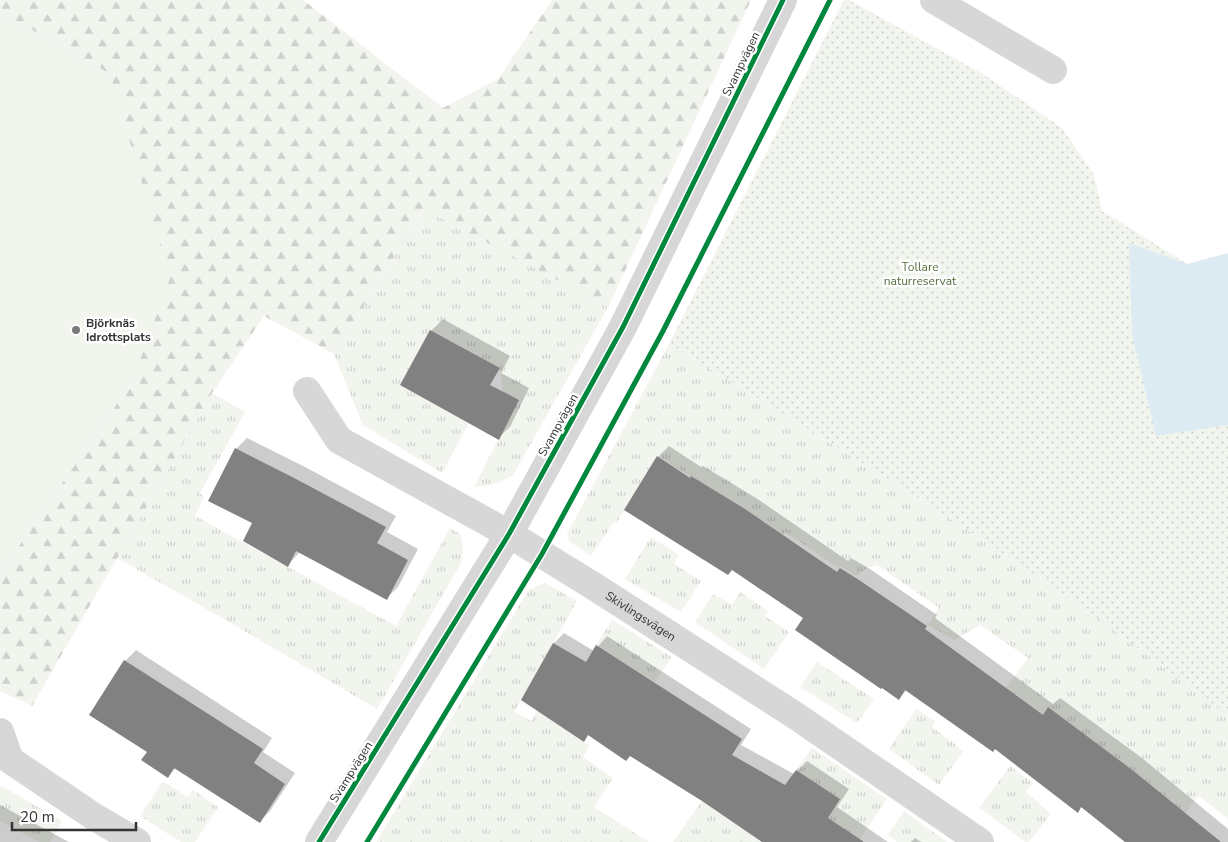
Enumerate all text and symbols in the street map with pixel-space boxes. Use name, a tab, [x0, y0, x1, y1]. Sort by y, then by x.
street label: Svampvägen	[719, 29, 763, 99]
park label: Tollare naturreservat	[884, 259, 957, 289]
place label: Björknäs Idrottsplats	[86, 315, 151, 345]
marker: Björknäs Idrottsplats	[70, 324, 82, 336]
street label: Svampvägen	[534, 391, 582, 459]
street label: Skivlingsvägen	[602, 588, 679, 645]
street label: Svampvägen	[326, 738, 376, 806]
scale bar	[12, 800, 136, 832]
text: 20 m	[20, 807, 55, 827]

